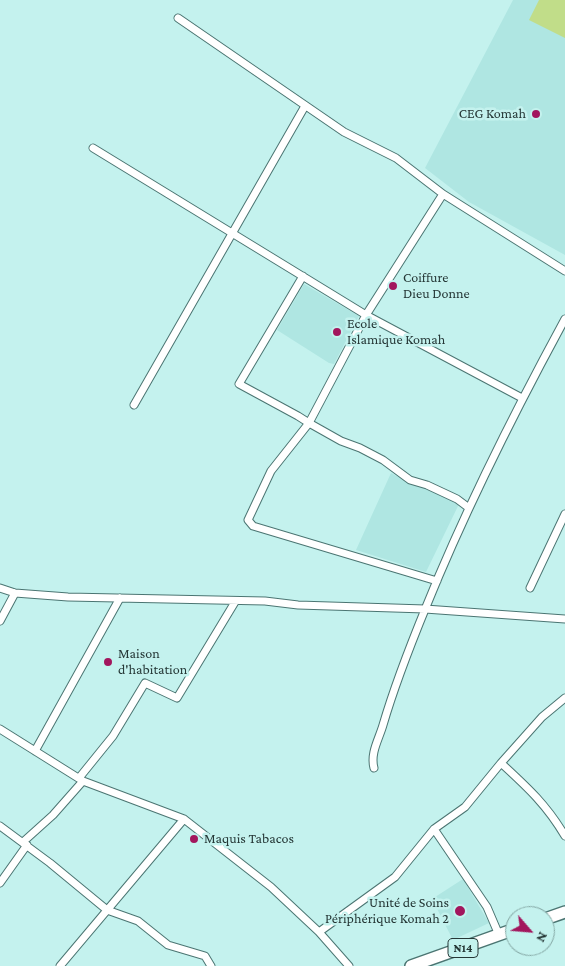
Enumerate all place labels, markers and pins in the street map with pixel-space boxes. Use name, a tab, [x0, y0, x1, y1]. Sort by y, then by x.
place label: CEG Komah	[459, 106, 526, 122]
marker: CEG Komah	[530, 108, 542, 120]
place label: Coiffure Dieu Donne	[403, 270, 470, 302]
marker: Coiffure Dieu Donne	[387, 280, 399, 292]
place label: Ecole Islamique Komah	[347, 316, 445, 348]
marker: Ecole Islamique Komah	[331, 326, 343, 338]
place label: Maison d'habitation	[118, 646, 187, 679]
marker: Maison d'habitation	[102, 656, 114, 668]
place label: Maquis Tabacos	[204, 831, 294, 847]
marker: Maquis Tabacos	[188, 833, 200, 845]
place label: Unité de Soins Périphérique Komah 2	[325, 895, 449, 928]
marker: Unité de Soins Périphérique Komah 2	[453, 904, 467, 918]

